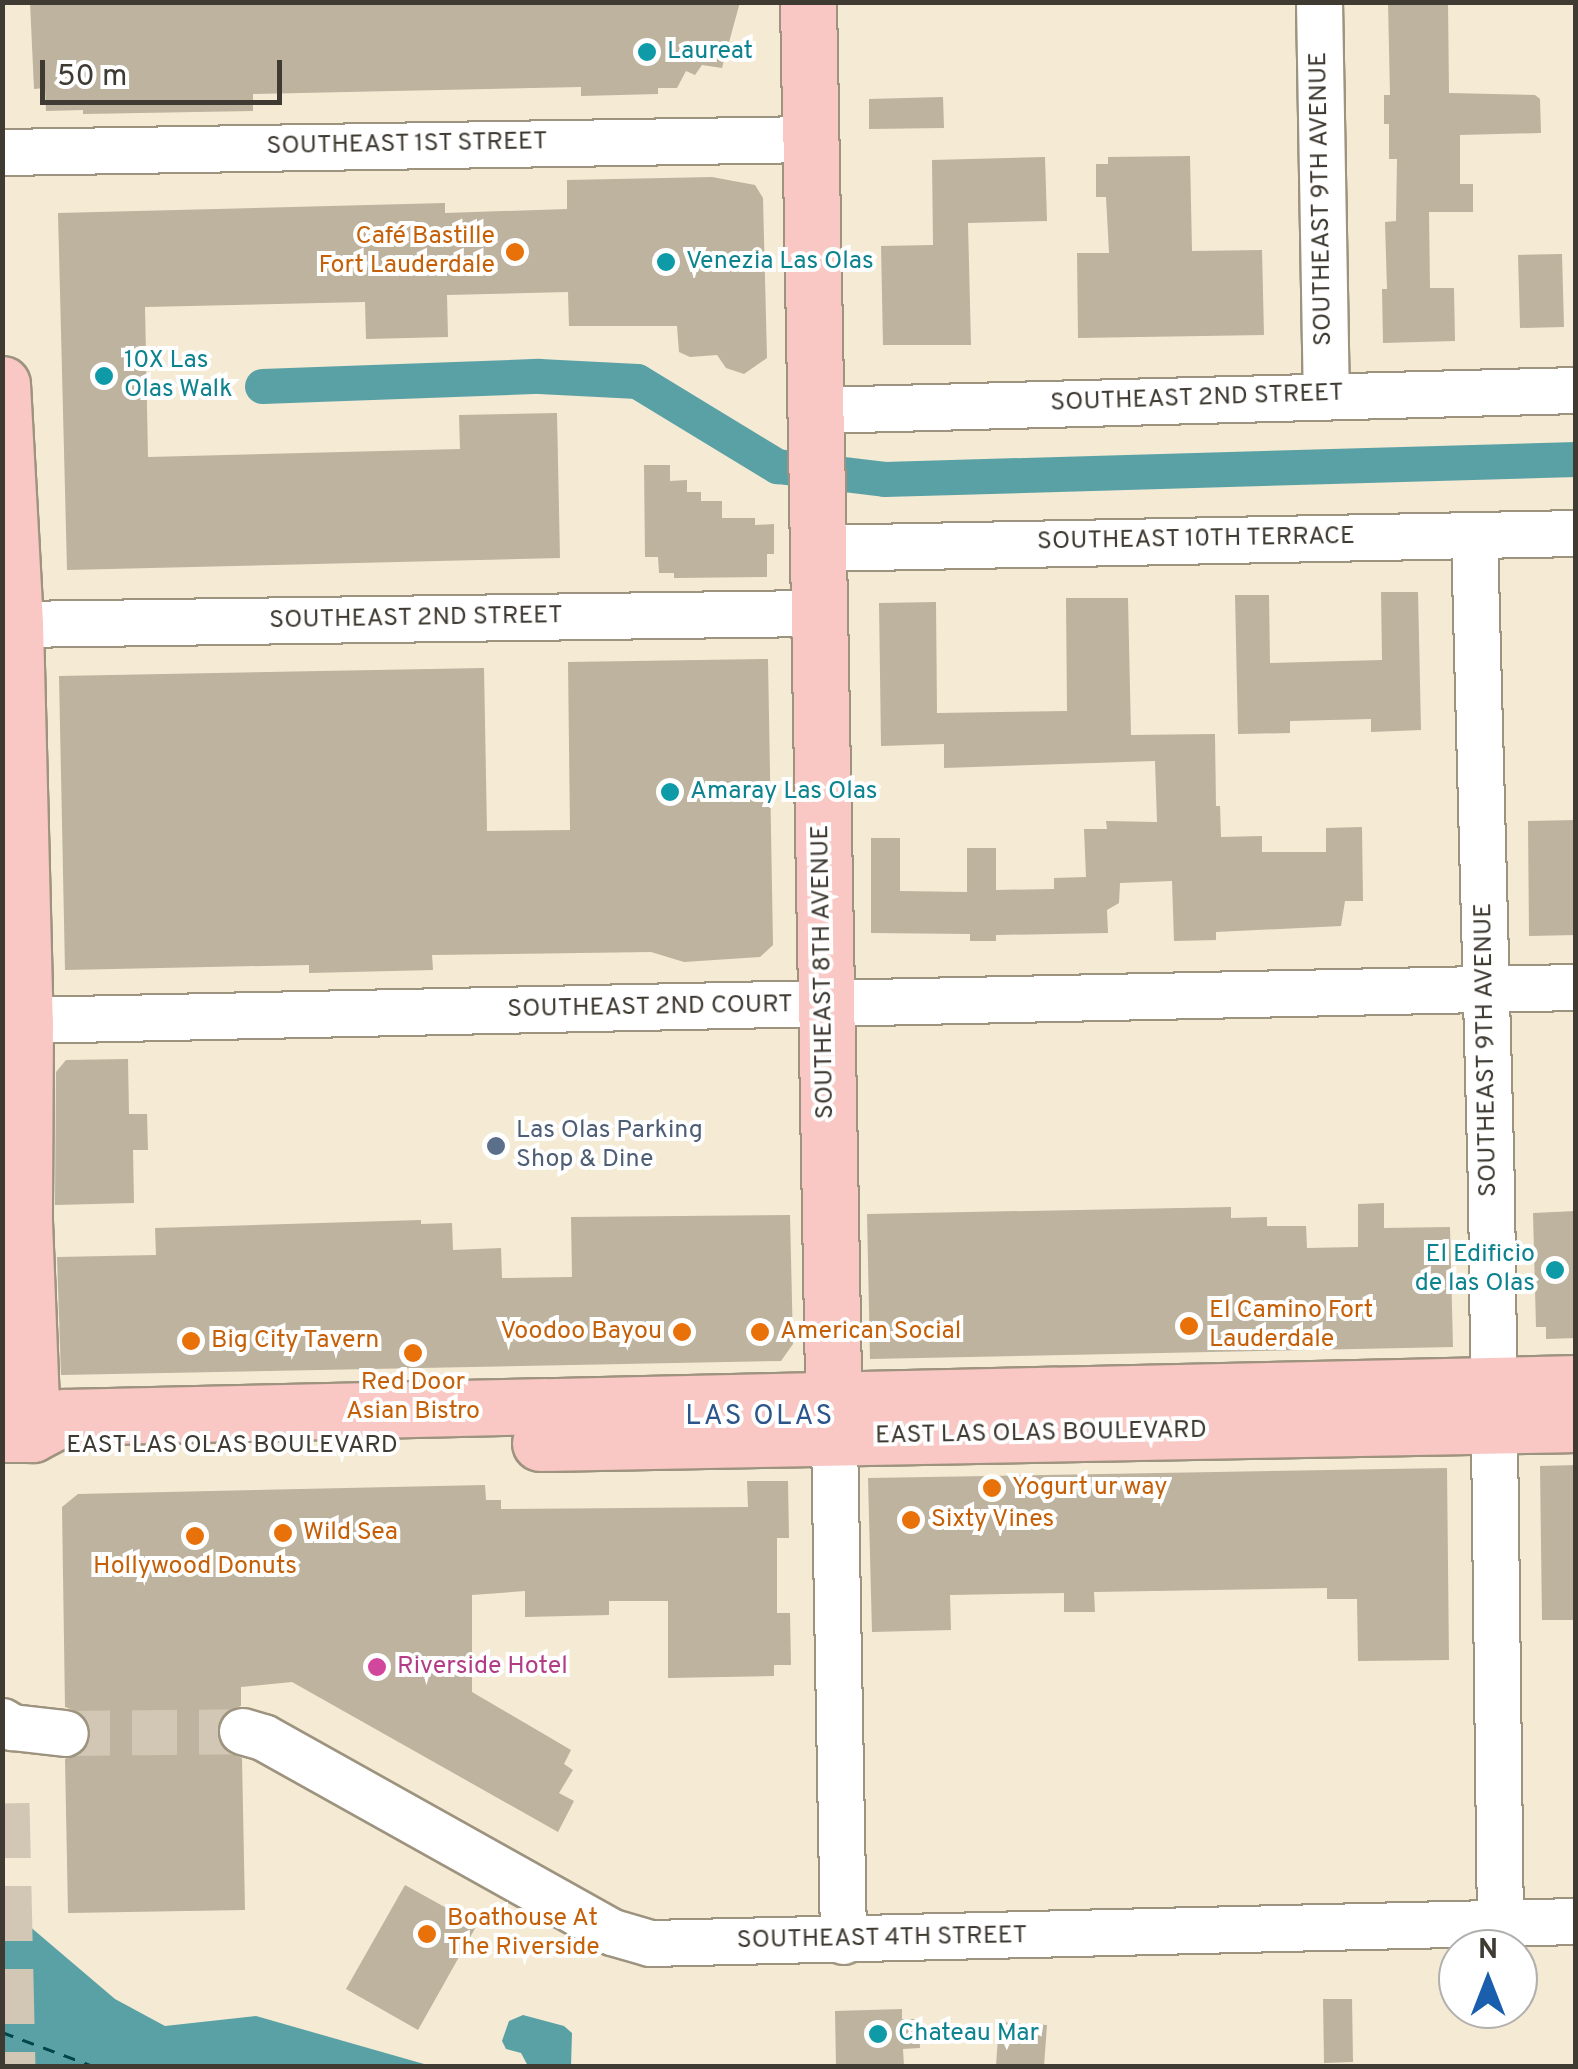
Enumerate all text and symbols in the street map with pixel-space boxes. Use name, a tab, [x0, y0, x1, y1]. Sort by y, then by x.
place label: Laureat	[667, 37, 753, 67]
scale bar	[45, 40, 288, 102]
marker: Laureat	[636, 41, 658, 63]
street label: SOUTHEAST 9TH AVENUE	[1304, 51, 1340, 347]
text: 50 m	[57, 59, 127, 96]
street label: SOUTHEAST 1ST STREET	[265, 128, 549, 162]
place label: Café Bastille Fort Lauderdale	[319, 223, 495, 282]
marker: Café Bastille Fort Lauderdale	[504, 241, 526, 263]
place label: Venezia Las Olas	[686, 247, 874, 277]
marker: Venezia Las Olas	[655, 251, 677, 273]
place label: 10X Las Olas Walk	[124, 347, 233, 406]
marker: 10X Las Olas Walk	[93, 365, 115, 387]
street label: SOUTHEAST 2ND STREET	[1049, 379, 1345, 419]
street label: SOUTHEAST 10TH TERRACE	[1036, 522, 1356, 558]
street label: SOUTHEAST 2ND STREET	[268, 601, 564, 637]
place label: Amaray Las Olas	[690, 777, 878, 807]
marker: Amaray Las Olas	[659, 781, 681, 803]
street label: SOUTHEAST 8TH AVENUE	[806, 824, 842, 1120]
street label: SOUTHEAST 9TH AVENUE	[1469, 902, 1505, 1198]
street label: SOUTHEAST 2ND COURT	[506, 991, 794, 1025]
place label: Las Olas Parking Shop & Dine	[516, 1117, 703, 1176]
marker: Las Olas Parking Shop & Dine	[485, 1135, 507, 1157]
place label: El Edificio de las Olas	[1415, 1241, 1535, 1300]
marker: El Edificio de las Olas	[1544, 1259, 1566, 1281]
place label: El Camino Fort Lauderdale	[1209, 1297, 1373, 1356]
marker: El Camino Fort Lauderdale	[1178, 1315, 1200, 1337]
place label: Voodoo Bayou	[500, 1317, 662, 1347]
place label: American Social	[780, 1317, 961, 1347]
marker: Voodoo Bayou	[671, 1321, 693, 1343]
marker: American Social	[749, 1321, 771, 1343]
place label: Big City Tavern	[211, 1326, 380, 1356]
marker: Big City Tavern	[180, 1330, 202, 1352]
marker: Red Door Asian Bistro	[402, 1342, 424, 1364]
place label: Red Door Asian Bistro	[346, 1369, 480, 1428]
district label: LAS OLAS	[685, 1400, 835, 1434]
street label: EAST LAS OLAS BOULEVARD	[874, 1416, 1208, 1452]
street label: EAST LAS OLAS BOULEVARD	[66, 1431, 398, 1461]
place label: Yogurt ur way	[1012, 1473, 1168, 1503]
marker: Yogurt ur way	[981, 1477, 1003, 1499]
place label: Sixty Vines	[931, 1505, 1055, 1535]
marker: Sixty Vines	[900, 1509, 922, 1531]
place label: Wild Sea	[303, 1518, 398, 1548]
marker: Wild Sea	[272, 1522, 294, 1544]
marker: Hollywood Donuts	[184, 1525, 206, 1547]
place label: Hollywood Donuts	[93, 1552, 297, 1582]
place label: Riverside Hotel	[397, 1652, 568, 1682]
marker: Riverside Hotel	[366, 1656, 388, 1678]
place label: Boathouse At The Riverside	[447, 1905, 600, 1964]
street label: SOUTHEAST 4TH STREET	[736, 1921, 1028, 1957]
marker: Boathouse At The Riverside	[416, 1923, 438, 1945]
north arrow	[1438, 1929, 1538, 2029]
text: N	[1478, 1933, 1498, 1969]
place label: Chateau Mar	[898, 2019, 1039, 2049]
marker: Chateau Mar	[867, 2023, 889, 2045]

